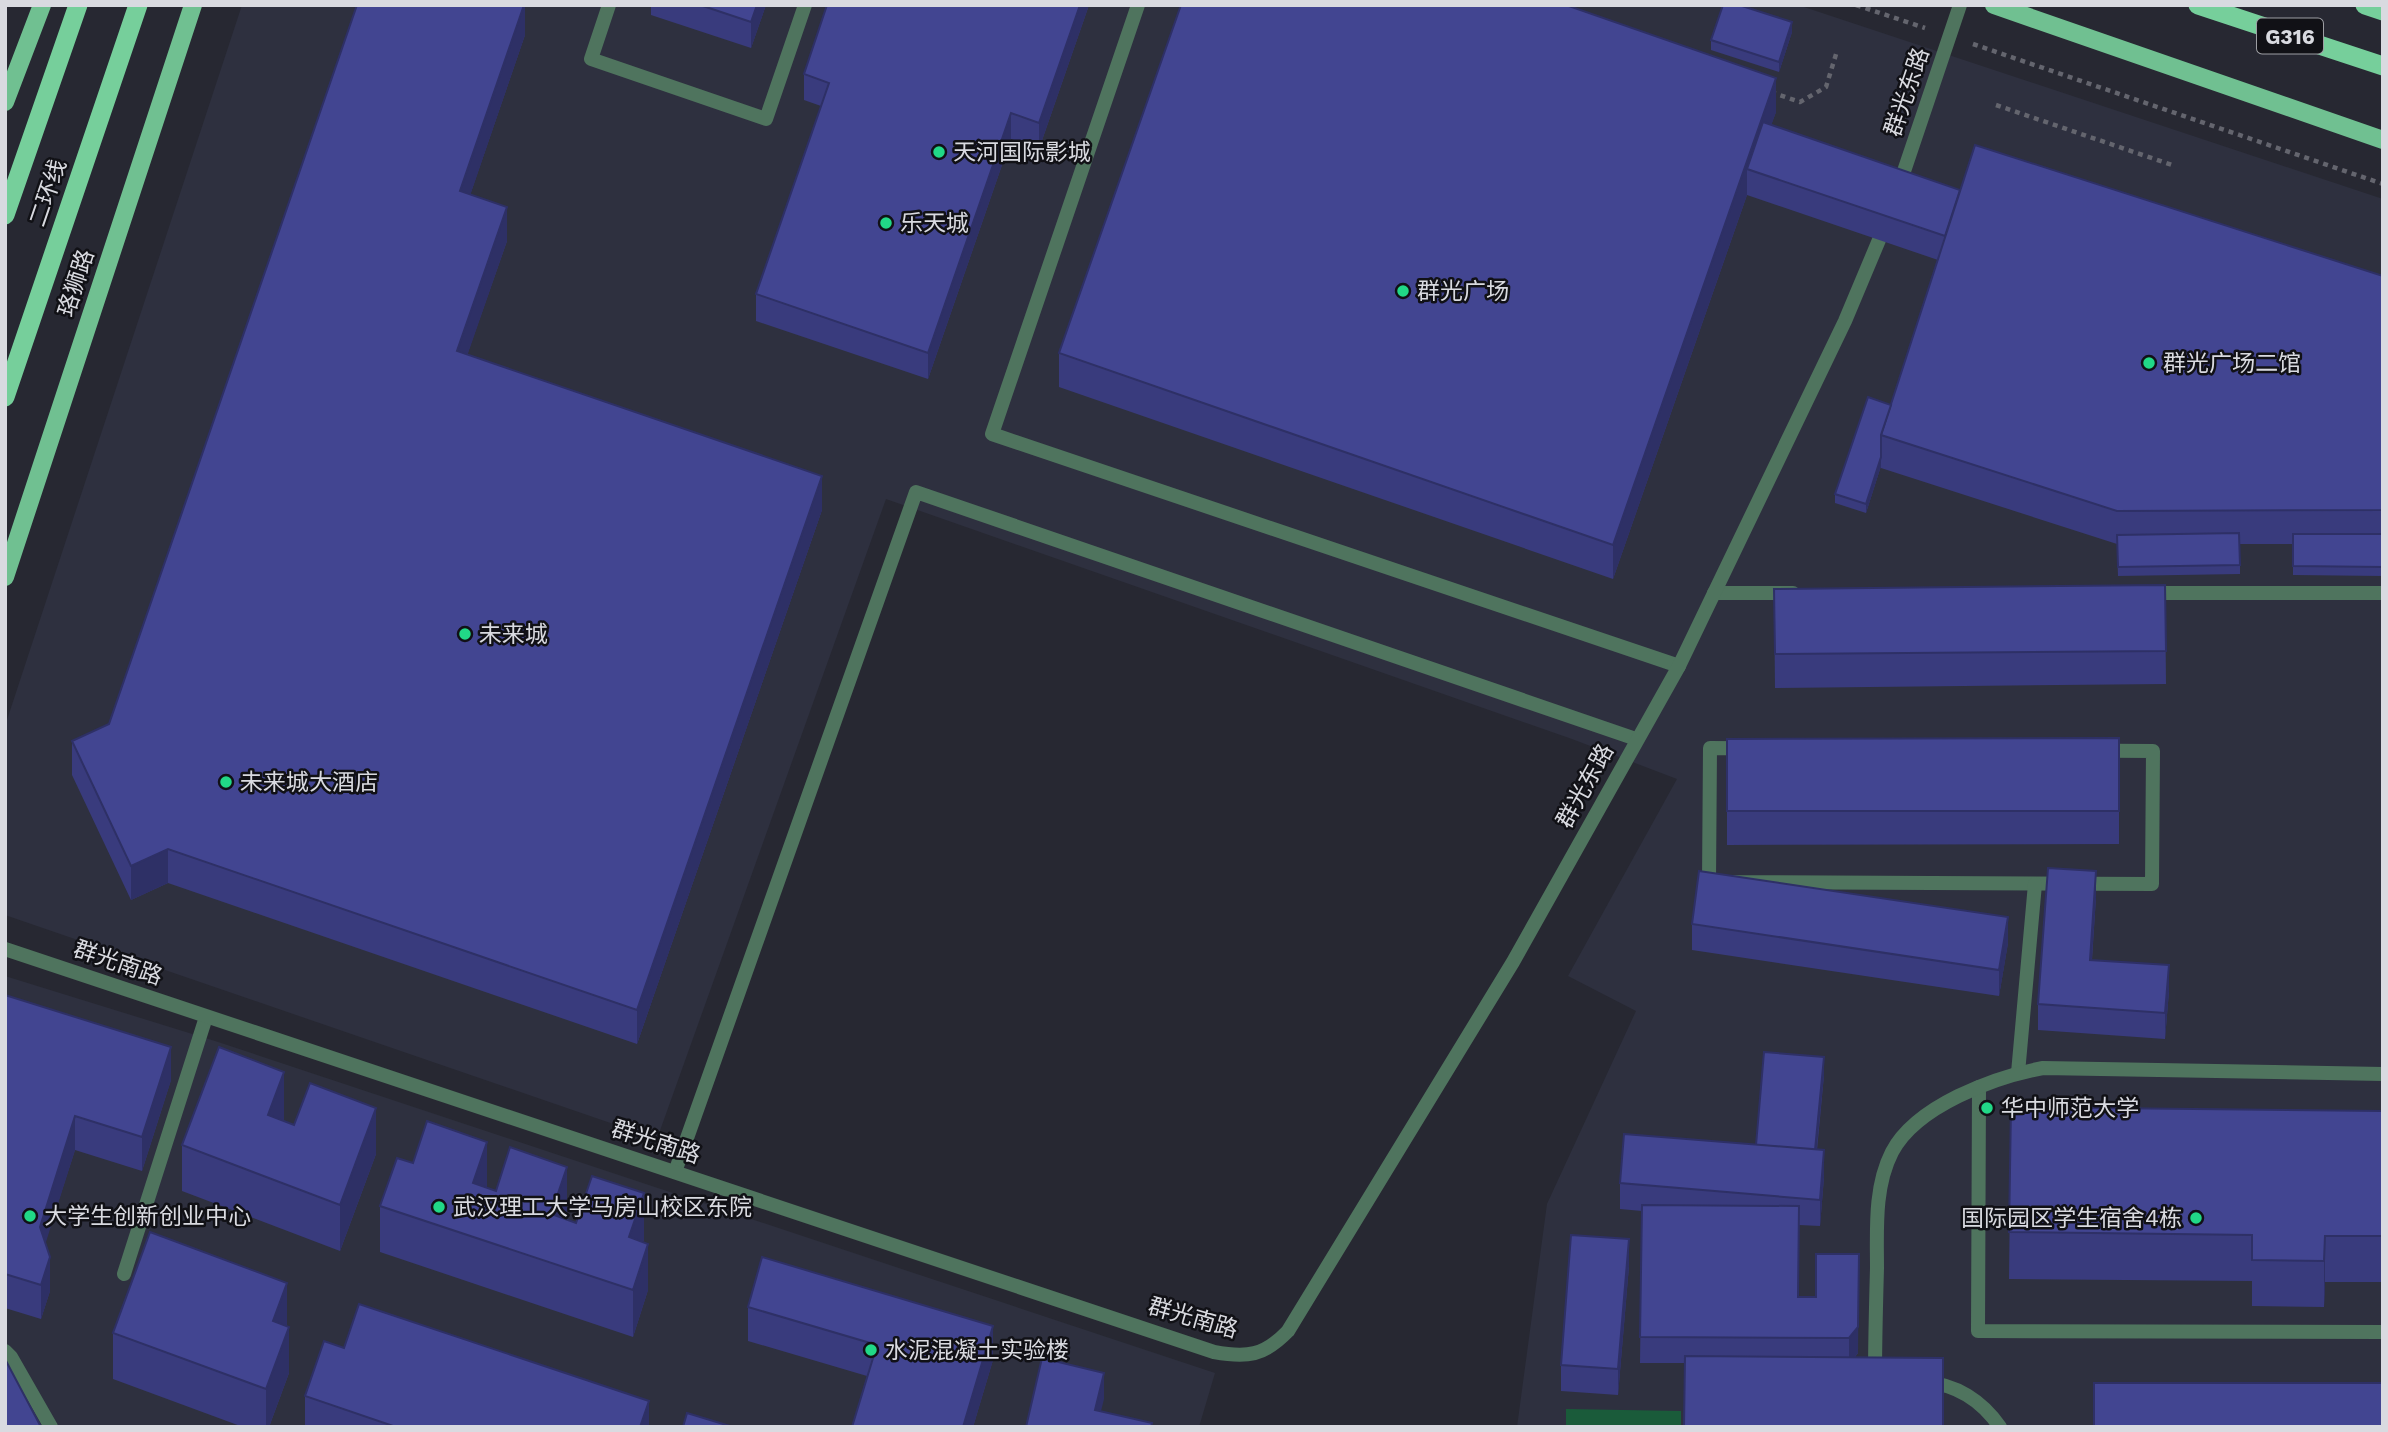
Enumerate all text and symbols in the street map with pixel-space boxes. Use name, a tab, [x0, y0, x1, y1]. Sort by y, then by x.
road number: G316	[2257, 19, 2323, 54]
street label: 群光东路	[1879, 44, 1935, 140]
place label: 天河国际影城	[953, 139, 1091, 166]
marker: 天河国际影城	[931, 144, 947, 160]
street label: 二环线	[24, 156, 72, 230]
place label: 乐天城	[900, 210, 969, 237]
marker: 乐天城	[878, 215, 894, 231]
street label: 珞狮路	[52, 246, 100, 320]
place label: 群光广场	[1417, 278, 1509, 305]
marker: 群光广场	[1395, 283, 1411, 299]
place label: 群光广场二馆	[2163, 350, 2301, 377]
marker: 群光广场二馆	[2141, 355, 2157, 371]
place label: 未来城	[479, 621, 548, 648]
marker: 未来城	[457, 626, 473, 642]
street label: 群光东路	[1551, 739, 1619, 833]
place label: 未来城大酒店	[240, 769, 378, 796]
marker: 未来城大酒店	[218, 774, 234, 790]
street label: 群光南路	[70, 935, 166, 991]
place label: 华中师范大学	[2001, 1095, 2139, 1122]
marker: 华中师范大学	[1979, 1100, 1995, 1116]
street label: 群光南路	[608, 1115, 704, 1169]
place label: 武汉理工大学马房山校区东院	[453, 1194, 752, 1221]
marker: 武汉理工大学马房山校区东院	[431, 1199, 447, 1215]
place label: 大学生创新创业中心	[44, 1203, 251, 1230]
place label: 国际园区学生宿舍4栋	[1961, 1205, 2182, 1232]
marker: 大学生创新创业中心	[22, 1208, 38, 1224]
marker: 国际园区学生宿舍4栋	[2188, 1210, 2204, 1226]
street label: 群光南路	[1145, 1292, 1241, 1344]
place label: 水泥混凝土实验楼	[885, 1337, 1069, 1364]
marker: 水泥混凝土实验楼	[863, 1342, 879, 1358]

